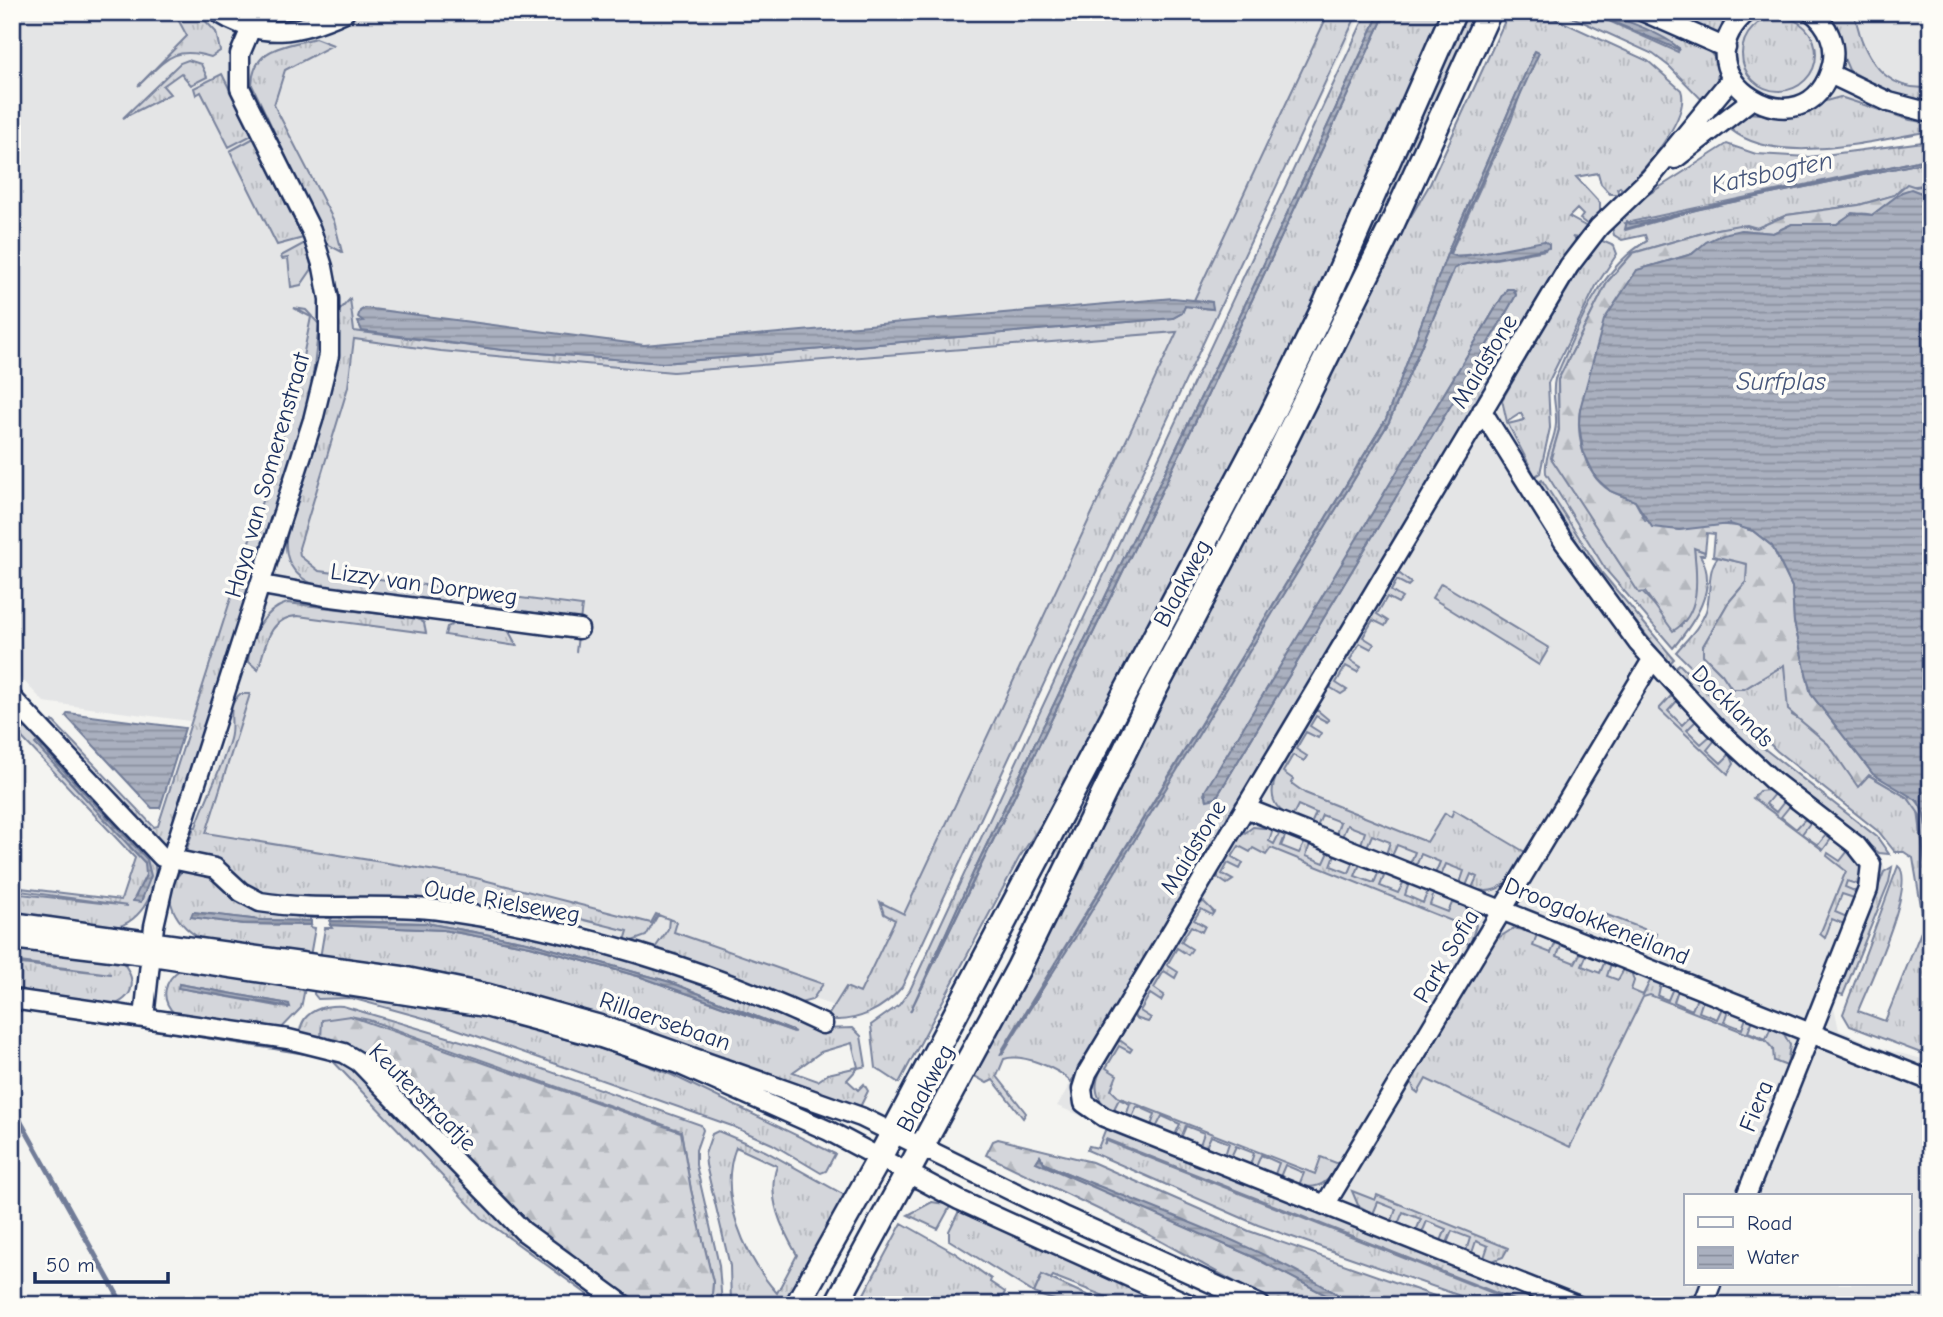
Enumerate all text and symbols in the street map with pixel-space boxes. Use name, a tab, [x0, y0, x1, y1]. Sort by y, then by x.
water label: Katsbogten	[1709, 145, 1835, 201]
street label: Maidstone	[1445, 309, 1523, 413]
street label: Haya van Somerenstraat	[219, 348, 316, 601]
water label: Surfplas	[1736, 367, 1826, 397]
street label: Blaakweg	[1147, 534, 1217, 632]
street label: Lizzy van Dorpweg	[329, 557, 519, 611]
street label: Docklands	[1686, 659, 1780, 753]
street label: Maidstone	[1154, 795, 1232, 899]
street label: Droogdokkeneiland	[1500, 871, 1694, 971]
street label: Oude Rielseweg	[422, 873, 582, 929]
street label: Park Sofia	[1407, 904, 1485, 1008]
street label: Rillaersebaan	[596, 985, 734, 1057]
street label: Keuterstraatje	[363, 1037, 483, 1157]
street label: Blaakweg	[890, 1039, 960, 1137]
street label: Fiera	[1733, 1076, 1779, 1136]
legend	[1684, 1194, 1912, 1286]
text: Road	[1747, 1211, 1792, 1235]
scale bar	[35, 1240, 168, 1284]
text: Water	[1747, 1245, 1800, 1269]
text: 50 m	[46, 1253, 95, 1277]

